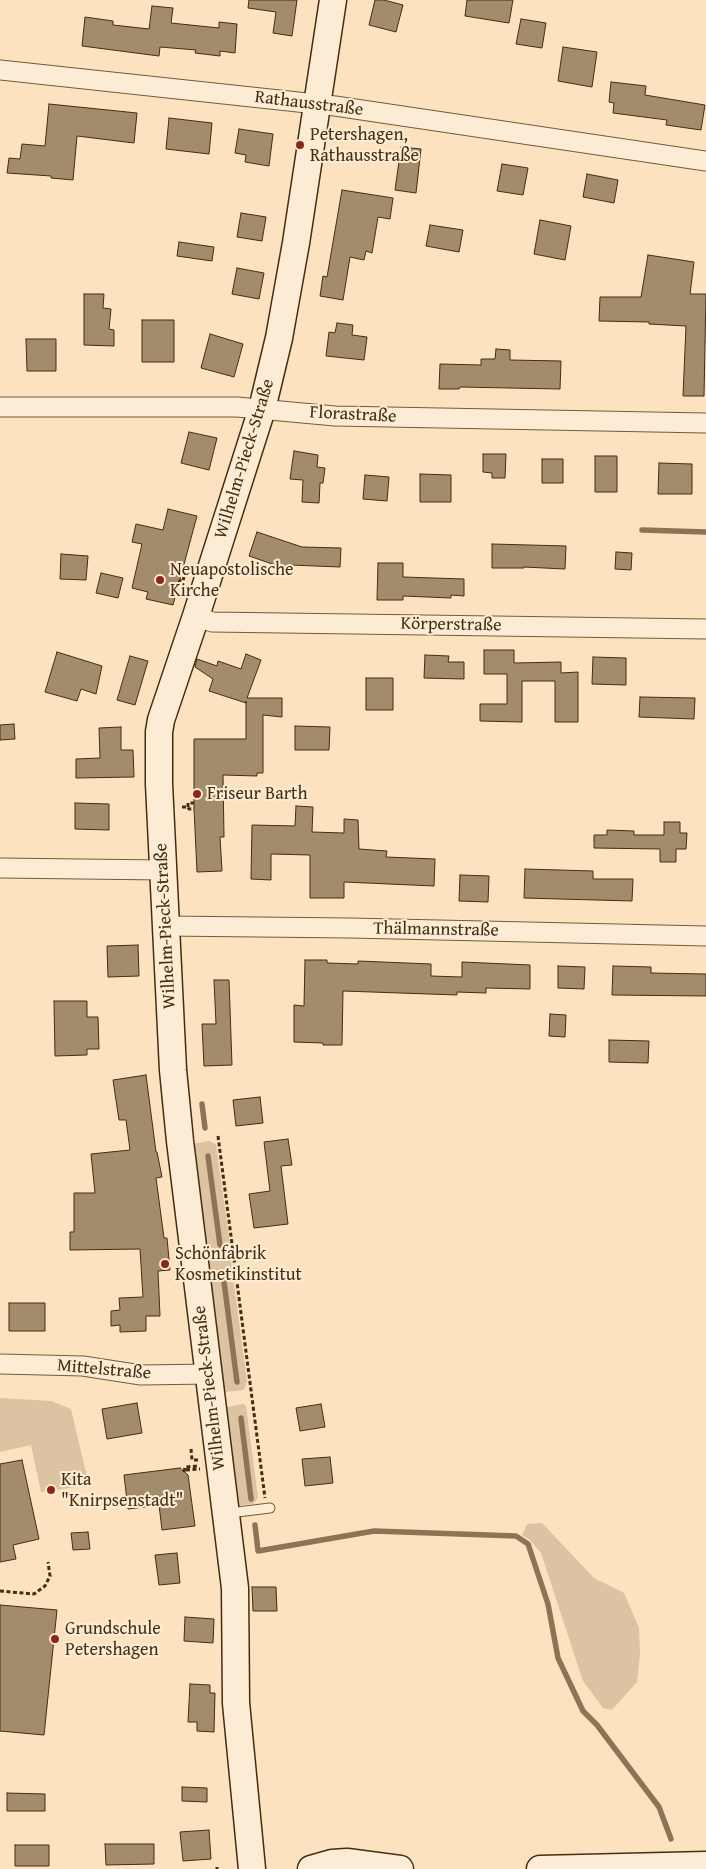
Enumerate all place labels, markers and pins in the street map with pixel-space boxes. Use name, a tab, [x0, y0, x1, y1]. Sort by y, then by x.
place label: Petershagen, Rathausstraße	[310, 124, 419, 166]
marker: Petershagen, Rathausstraße	[294, 139, 306, 151]
place label: Neuapostolische Kirche	[170, 559, 294, 602]
marker: Neuapostolische Kirche	[154, 574, 166, 586]
place label: Friseur Barth	[207, 783, 308, 805]
marker: Friseur Barth	[191, 788, 203, 800]
place label: Schönfabrik Kosmetikinstitut	[175, 1243, 302, 1286]
marker: Schönfabrik Kosmetikinstitut	[159, 1258, 171, 1270]
place label: Kita "Knirpsenstadt"	[61, 1469, 183, 1512]
marker: Kita "Knirpsenstadt"	[45, 1484, 57, 1496]
place label: Grundschule Petershagen	[65, 1618, 161, 1660]
marker: Grundschule Petershagen	[49, 1633, 61, 1645]

